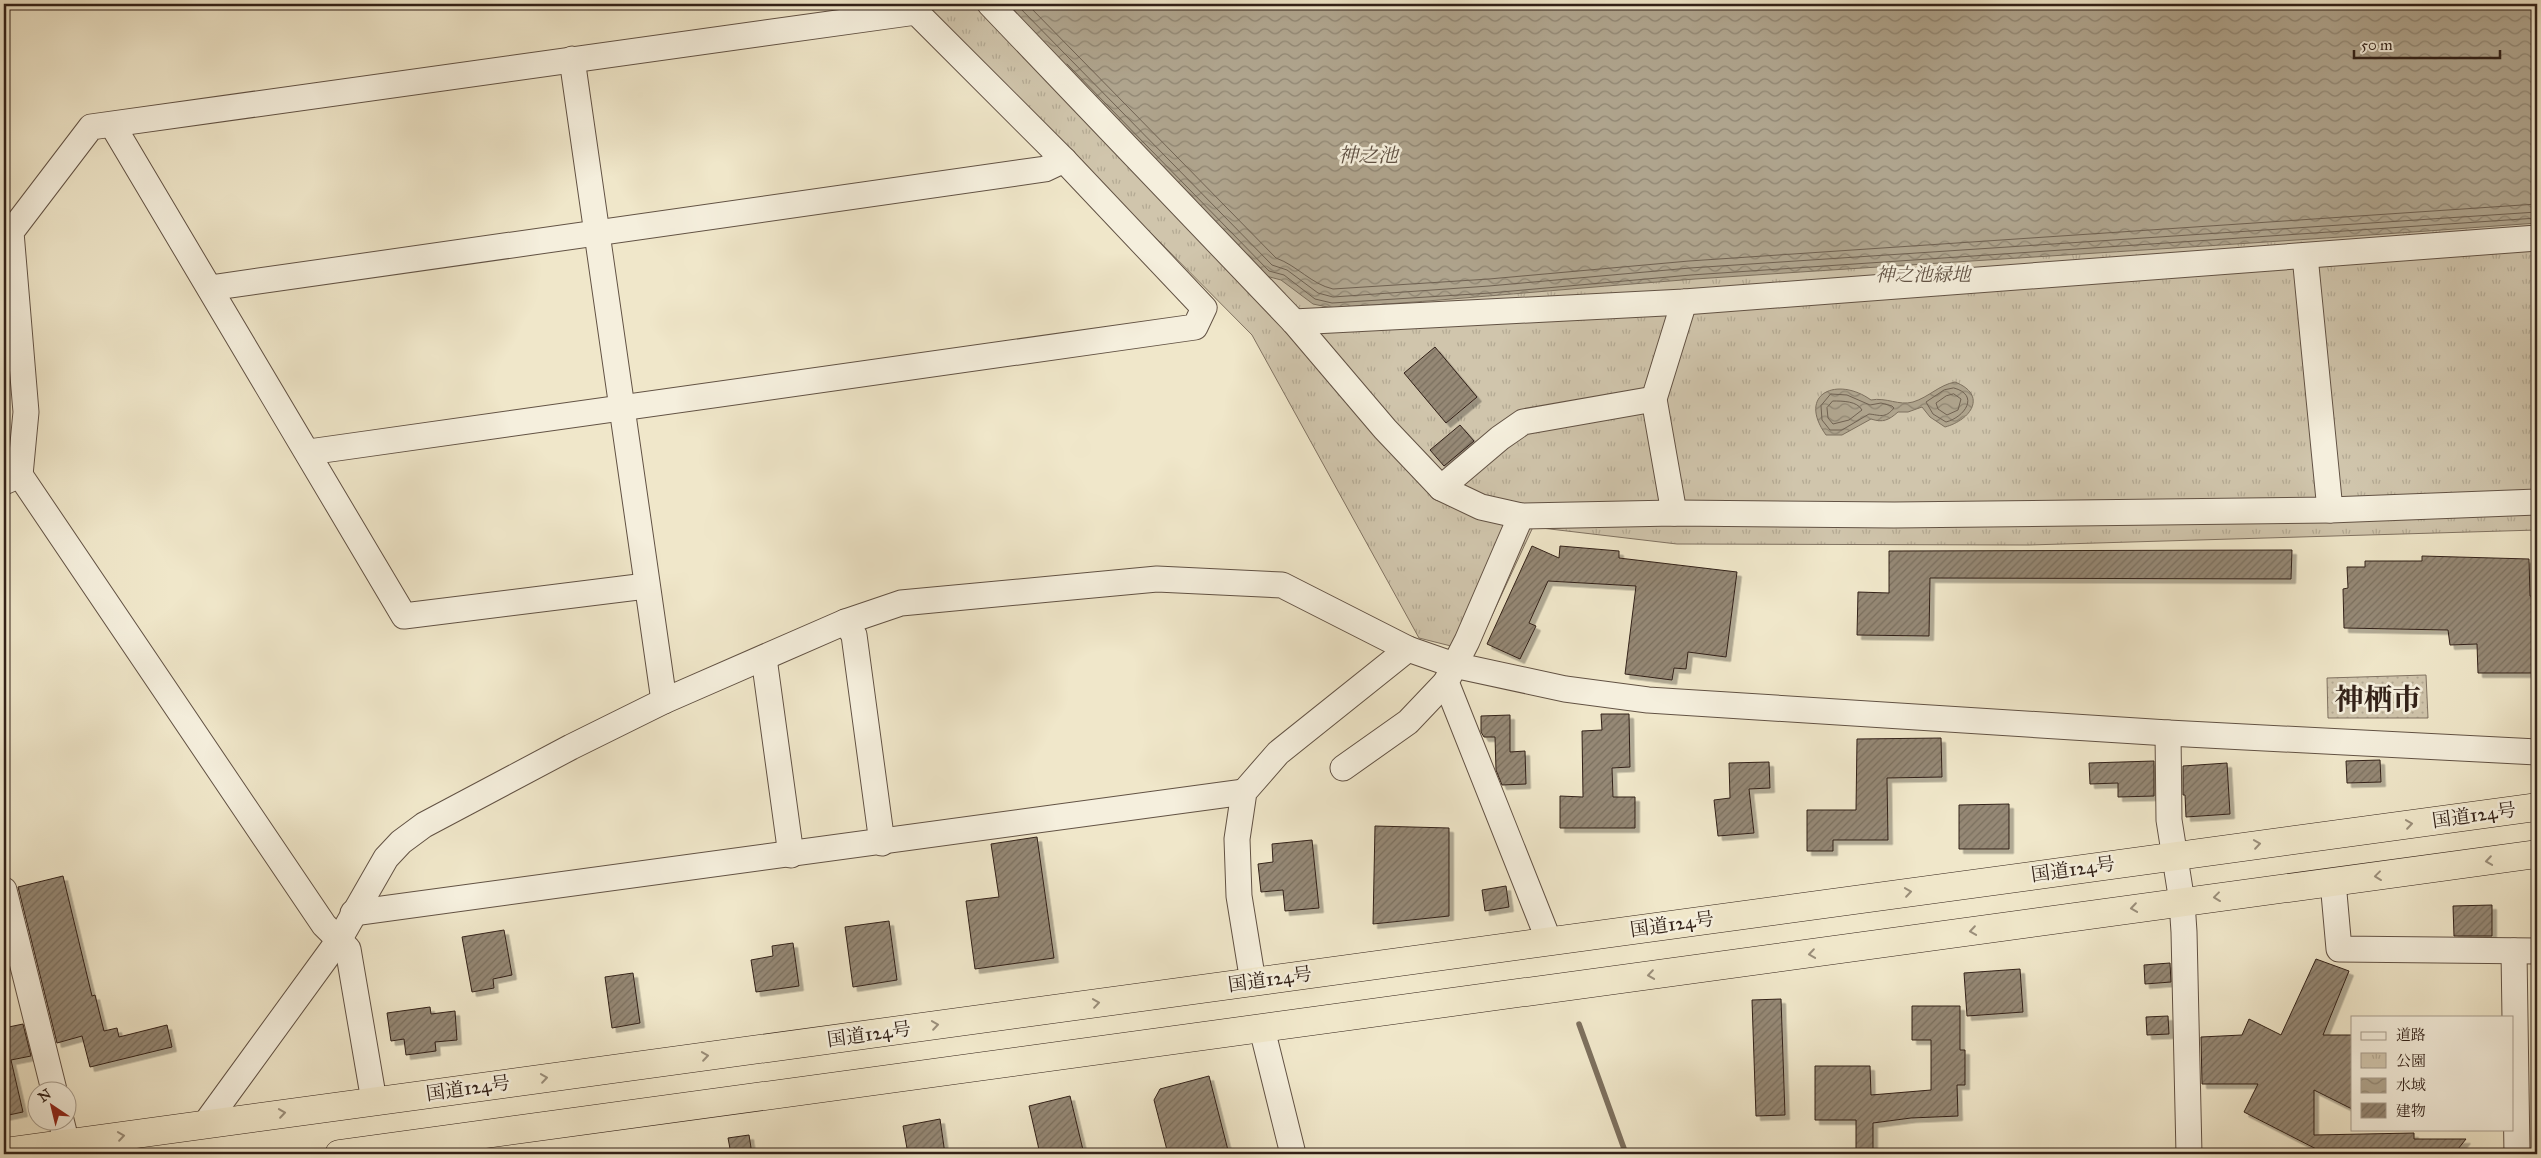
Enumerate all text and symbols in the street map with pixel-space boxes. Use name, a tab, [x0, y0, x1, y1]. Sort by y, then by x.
scale bar	[2354, 28, 2500, 60]
text: 50 m	[2361, 36, 2393, 54]
water label: 神之池	[1338, 143, 1400, 167]
park label: 神之池緑地	[1875, 263, 1972, 286]
district label: 神栖市	[2334, 682, 2422, 717]
street label: 国道124号	[2431, 798, 2517, 832]
one-way arrow	[2405, 819, 2413, 830]
one-way arrow	[2252, 840, 2261, 850]
street label: 国道124号	[2030, 852, 2116, 886]
one-way arrow	[2485, 855, 2493, 866]
one-way arrow	[2373, 870, 2381, 881]
one-way arrow	[1904, 887, 1912, 897]
one-way arrow	[2212, 891, 2220, 902]
one-way arrow	[2129, 902, 2137, 913]
street label: 国道124号	[1629, 907, 1715, 941]
one-way arrow	[1968, 925, 1976, 936]
one-way arrow	[1808, 948, 1816, 958]
street label: 国道124号	[1227, 962, 1313, 996]
one-way arrow	[1646, 970, 1655, 980]
one-way arrow	[1093, 998, 1101, 1009]
legend	[2351, 1016, 2514, 1130]
street label: 国道124号	[826, 1017, 912, 1051]
one-way arrow	[932, 1020, 940, 1031]
text: 道路	[2396, 1026, 2426, 1044]
one-way arrow	[701, 1051, 709, 1062]
text: 公園	[2396, 1052, 2426, 1070]
street label: 国道124号	[425, 1071, 511, 1105]
one-way arrow	[540, 1073, 548, 1084]
text: 水域	[2396, 1076, 2426, 1094]
north arrow	[28, 1080, 78, 1130]
text: N	[35, 1085, 55, 1106]
text: 建物	[2396, 1102, 2426, 1120]
one-way arrow	[279, 1108, 287, 1119]
one-way arrow	[118, 1131, 126, 1142]

